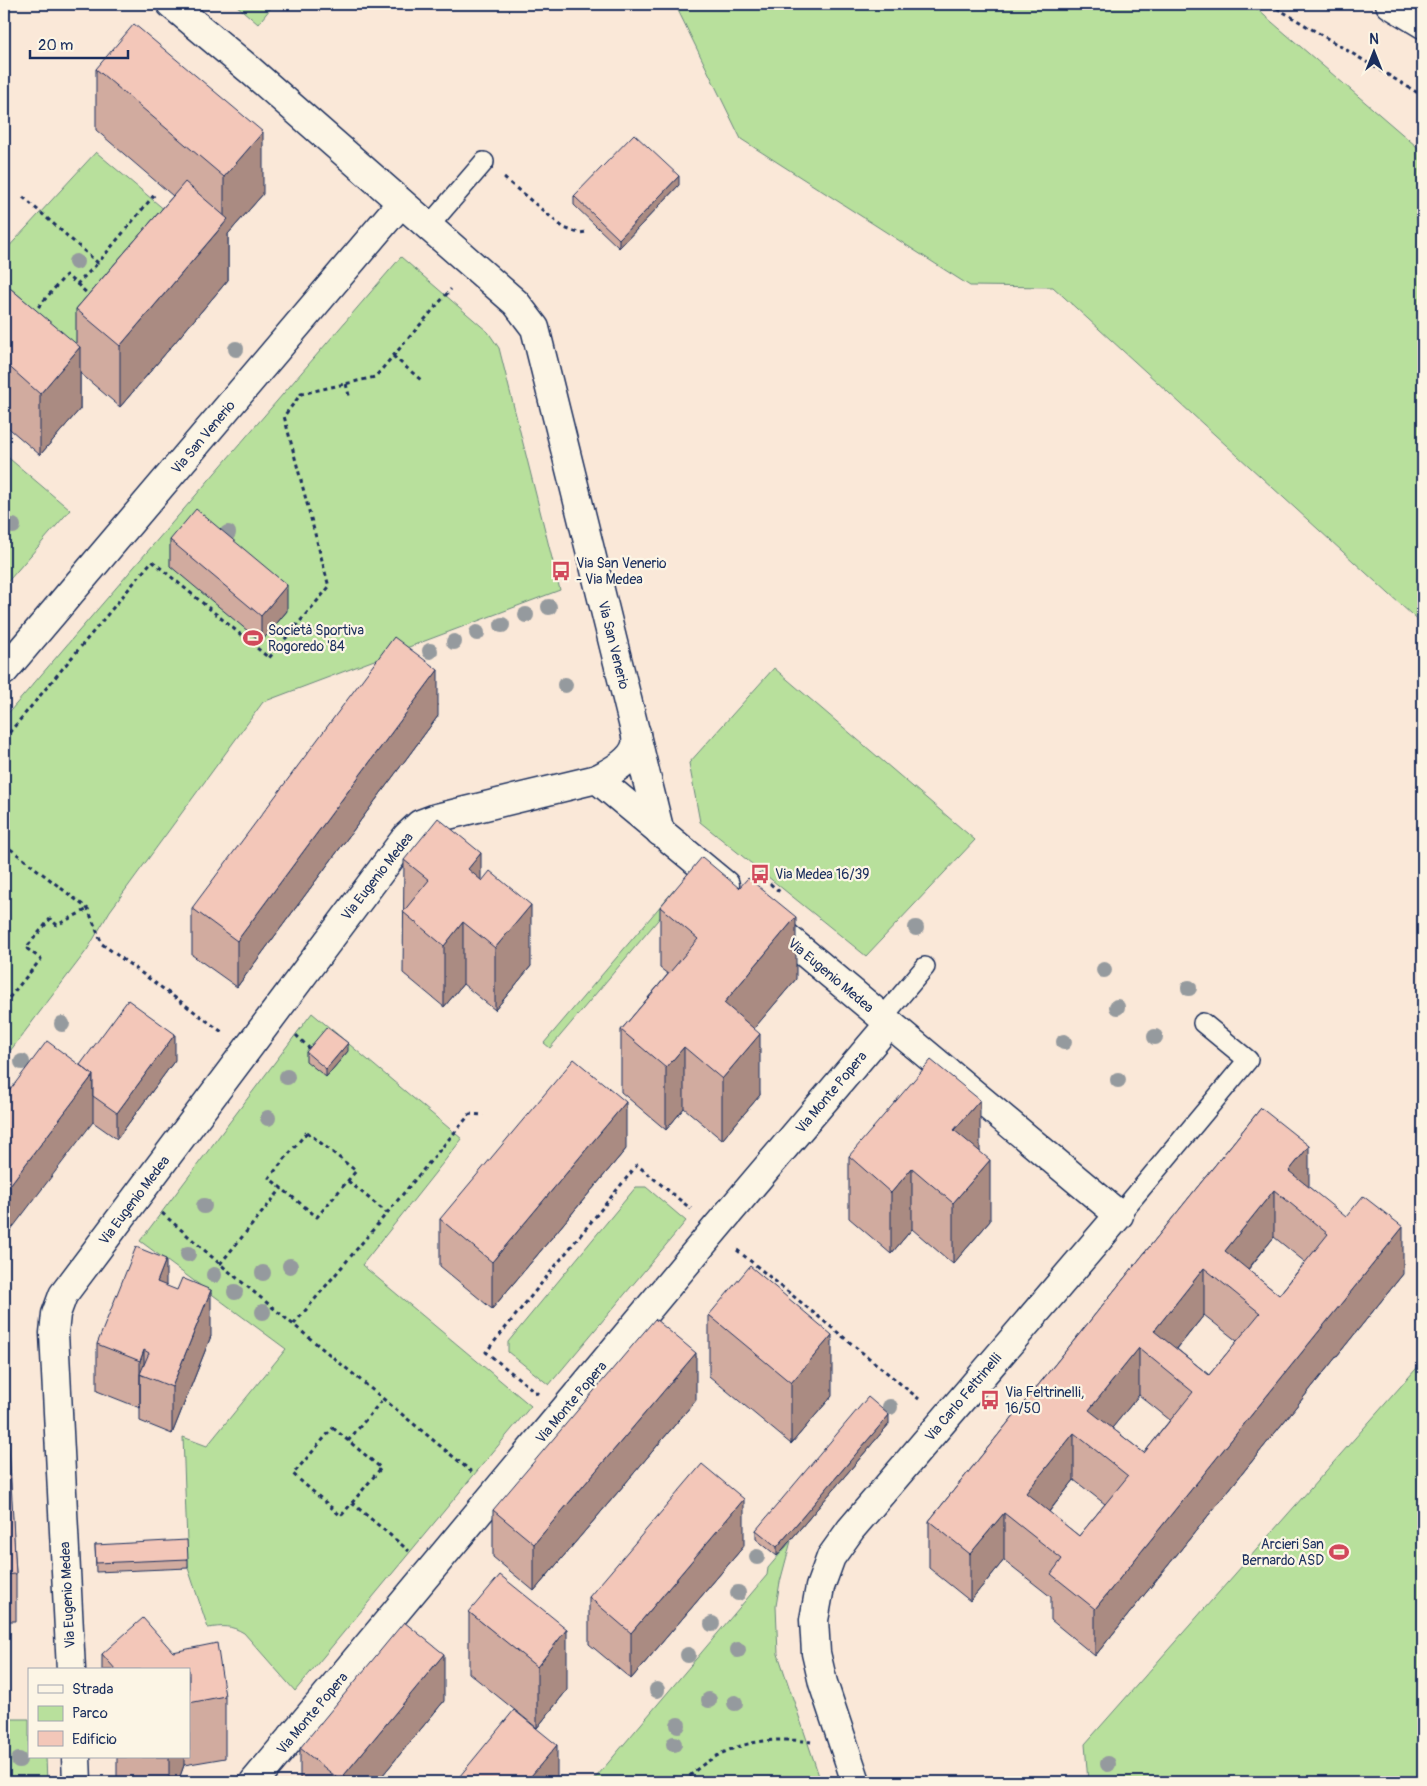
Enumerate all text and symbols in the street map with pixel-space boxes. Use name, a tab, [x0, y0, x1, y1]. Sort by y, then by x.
scale bar	[30, 28, 128, 60]
north arrow	[1350, 28, 1400, 78]
text: N	[1369, 31, 1379, 48]
text: 20 m	[38, 36, 73, 55]
street label: Via San Venerio	[168, 397, 239, 477]
place label: Via San Venerio - Via Medea	[576, 555, 667, 588]
bus stop icon: Via San Venerio - Via Medea	[550, 560, 572, 582]
street label: Via San Venerio	[594, 599, 633, 692]
place label: Società Sportiva Rogoredo '84	[268, 622, 364, 655]
sports icon: Società Sportiva Rogoredo '84	[242, 627, 264, 649]
street label: Via Eugenio Medea	[338, 829, 417, 924]
bus stop icon: Via Medea 16/39	[749, 863, 771, 885]
place label: Via Medea 16/39	[775, 866, 870, 883]
street label: Via Eugenio Medea	[784, 935, 877, 1016]
street label: Via Monte Popera	[792, 1048, 871, 1137]
street label: Via Eugenio Medea	[95, 1153, 173, 1248]
street label: Via Carlo Feltrinelli	[922, 1349, 1005, 1445]
street label: Via Monte Popera	[532, 1358, 611, 1447]
place label: Via Feltrinelli, 16/50	[1005, 1384, 1084, 1417]
bus stop icon: Via Feltrinelli, 16/50	[979, 1389, 1001, 1411]
place label: Arcieri San Bernardo ASD	[1242, 1536, 1324, 1569]
street label: Via Eugenio Medea	[56, 1541, 79, 1649]
sports icon: Arcieri San Bernardo ASD	[1328, 1541, 1350, 1563]
legend	[28, 1668, 190, 1758]
street label: Via Monte Popera	[273, 1669, 352, 1758]
text: Strada	[72, 1680, 113, 1699]
text: Parco	[72, 1704, 108, 1723]
text: Edificio	[72, 1730, 117, 1749]

